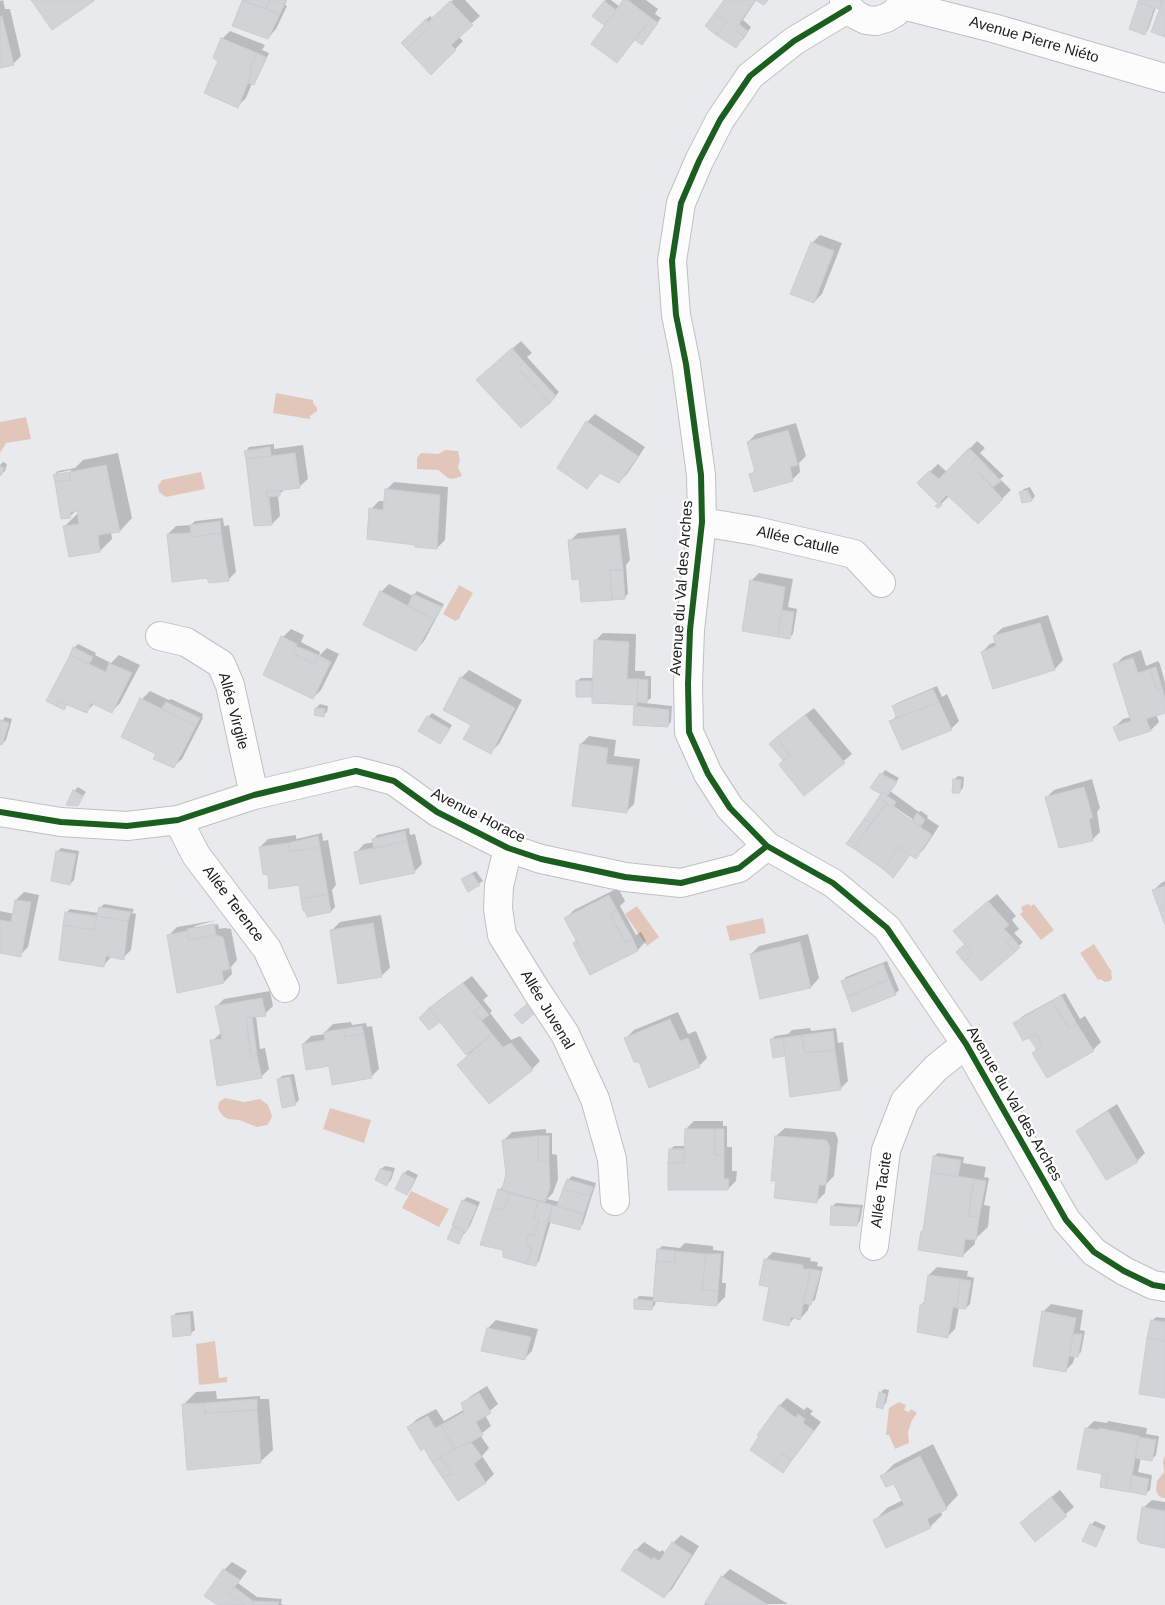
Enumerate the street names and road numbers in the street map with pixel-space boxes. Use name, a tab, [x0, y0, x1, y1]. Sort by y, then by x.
street label: Avenue Pierre Niéto	[967, 13, 1101, 67]
street label: Avenue du Val des Arches	[667, 500, 697, 676]
street label: Allée Catulle	[755, 523, 841, 559]
street label: Allée Virgile	[214, 671, 252, 751]
street label: Avenue Horace	[428, 785, 528, 847]
street label: Allée Terence	[198, 862, 268, 946]
street label: Allée Juvenal	[516, 967, 578, 1053]
street label: Avenue du Val des Arches	[962, 1024, 1066, 1184]
street label: Allée Tacite	[868, 1151, 896, 1229]

